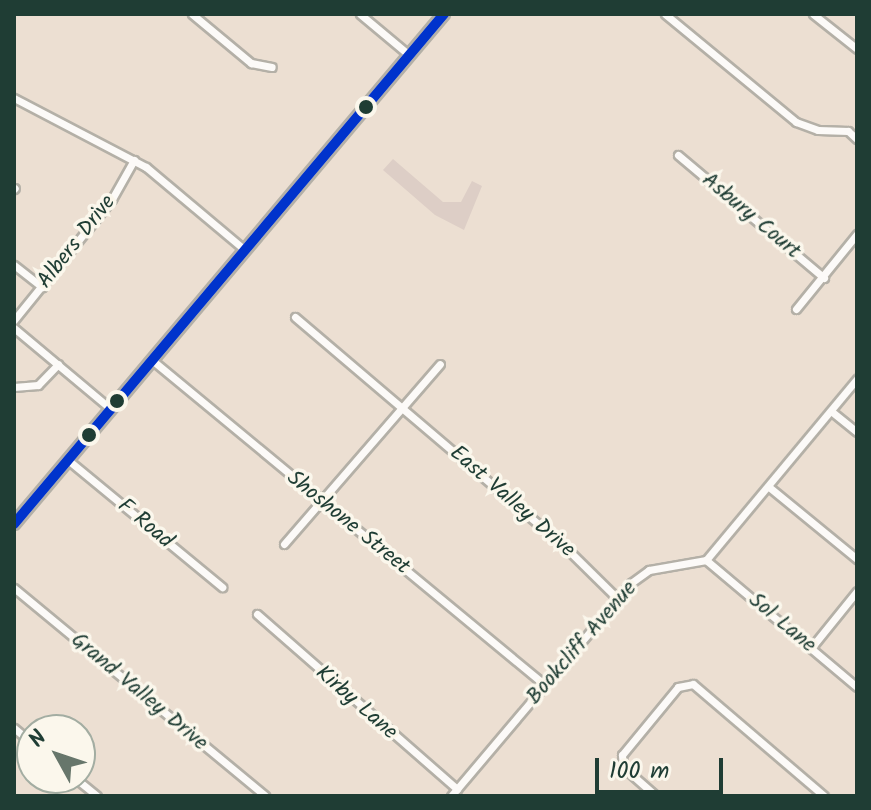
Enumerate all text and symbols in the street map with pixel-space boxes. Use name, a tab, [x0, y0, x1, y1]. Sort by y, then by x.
unlabelled marker	[358, 99, 374, 115]
street label: Asbury Court	[696, 167, 806, 265]
street label: Albers Drive	[32, 190, 122, 294]
unlabelled marker	[109, 393, 125, 409]
unlabelled marker	[81, 427, 97, 443]
street label: East Valley Drive	[444, 440, 580, 564]
street label: Shoshone Street	[281, 465, 415, 581]
street label: F Road	[112, 493, 178, 555]
street label: Bookcliff Avenue	[521, 576, 643, 710]
street label: Sol Lane	[743, 587, 821, 659]
street label: Grand Valley Drive	[65, 627, 213, 757]
street label: Kirby Lane	[310, 660, 402, 746]
north arrow	[16, 714, 96, 794]
text: N	[21, 723, 57, 756]
scale bar	[599, 742, 727, 792]
text: 100 m	[609, 752, 669, 791]

